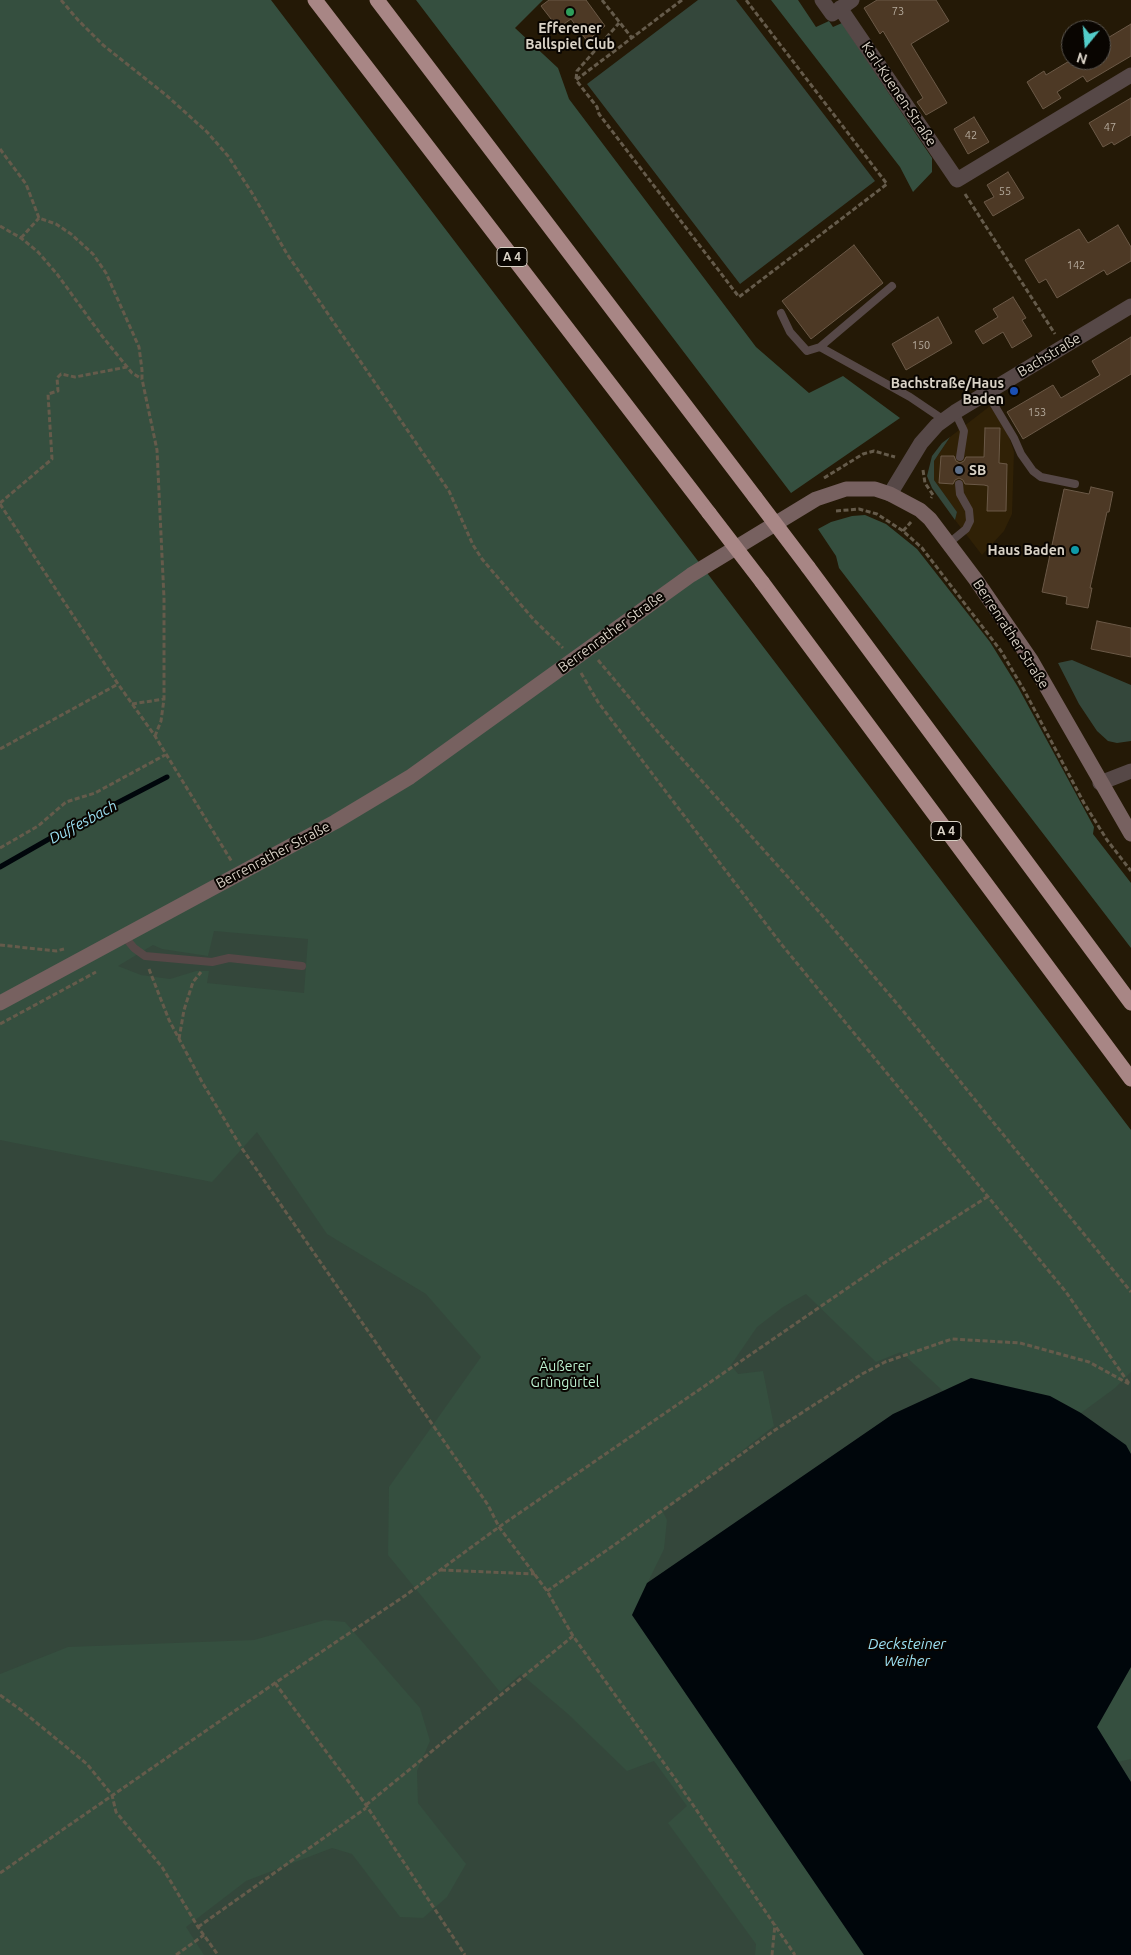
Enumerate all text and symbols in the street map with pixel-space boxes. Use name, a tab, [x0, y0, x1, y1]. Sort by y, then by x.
house number: 73	[892, 4, 904, 18]
marker: Efferener Ballspiel Club	[564, 6, 576, 18]
place label: Efferener Ballspiel Club	[525, 20, 615, 52]
north arrow	[1061, 20, 1111, 70]
street label: Karl-Kuenen-Straße	[858, 39, 940, 149]
text: N	[1075, 49, 1089, 68]
house number: 47	[1104, 120, 1116, 134]
house number: 42	[965, 128, 977, 142]
house number: 55	[999, 184, 1011, 198]
road number: A 4	[497, 248, 527, 266]
house number: 142	[1067, 258, 1085, 272]
street label: Bachstraße	[1014, 330, 1084, 380]
house number: 150	[912, 338, 930, 352]
place label: Bachstraße/Haus Baden	[891, 375, 1004, 408]
marker: Bachstraße/Haus Baden	[1008, 385, 1020, 397]
house number: 153	[1028, 405, 1046, 419]
place label: SB	[969, 462, 986, 478]
marker: SB	[953, 464, 965, 476]
place label: Haus Baden	[988, 542, 1065, 558]
marker: Haus Baden	[1069, 544, 1081, 556]
street label: Berrenrather Straße	[969, 576, 1053, 692]
street label: Berrenrather Straße	[555, 588, 667, 676]
water label: Duffesbach	[46, 797, 120, 847]
street label: Berrenrather Straße	[213, 818, 333, 892]
road number: A 4	[931, 821, 961, 840]
park label: Äußerer Grüngürtel	[531, 1358, 599, 1390]
water label: Decksteiner Weiher	[868, 1635, 946, 1670]

